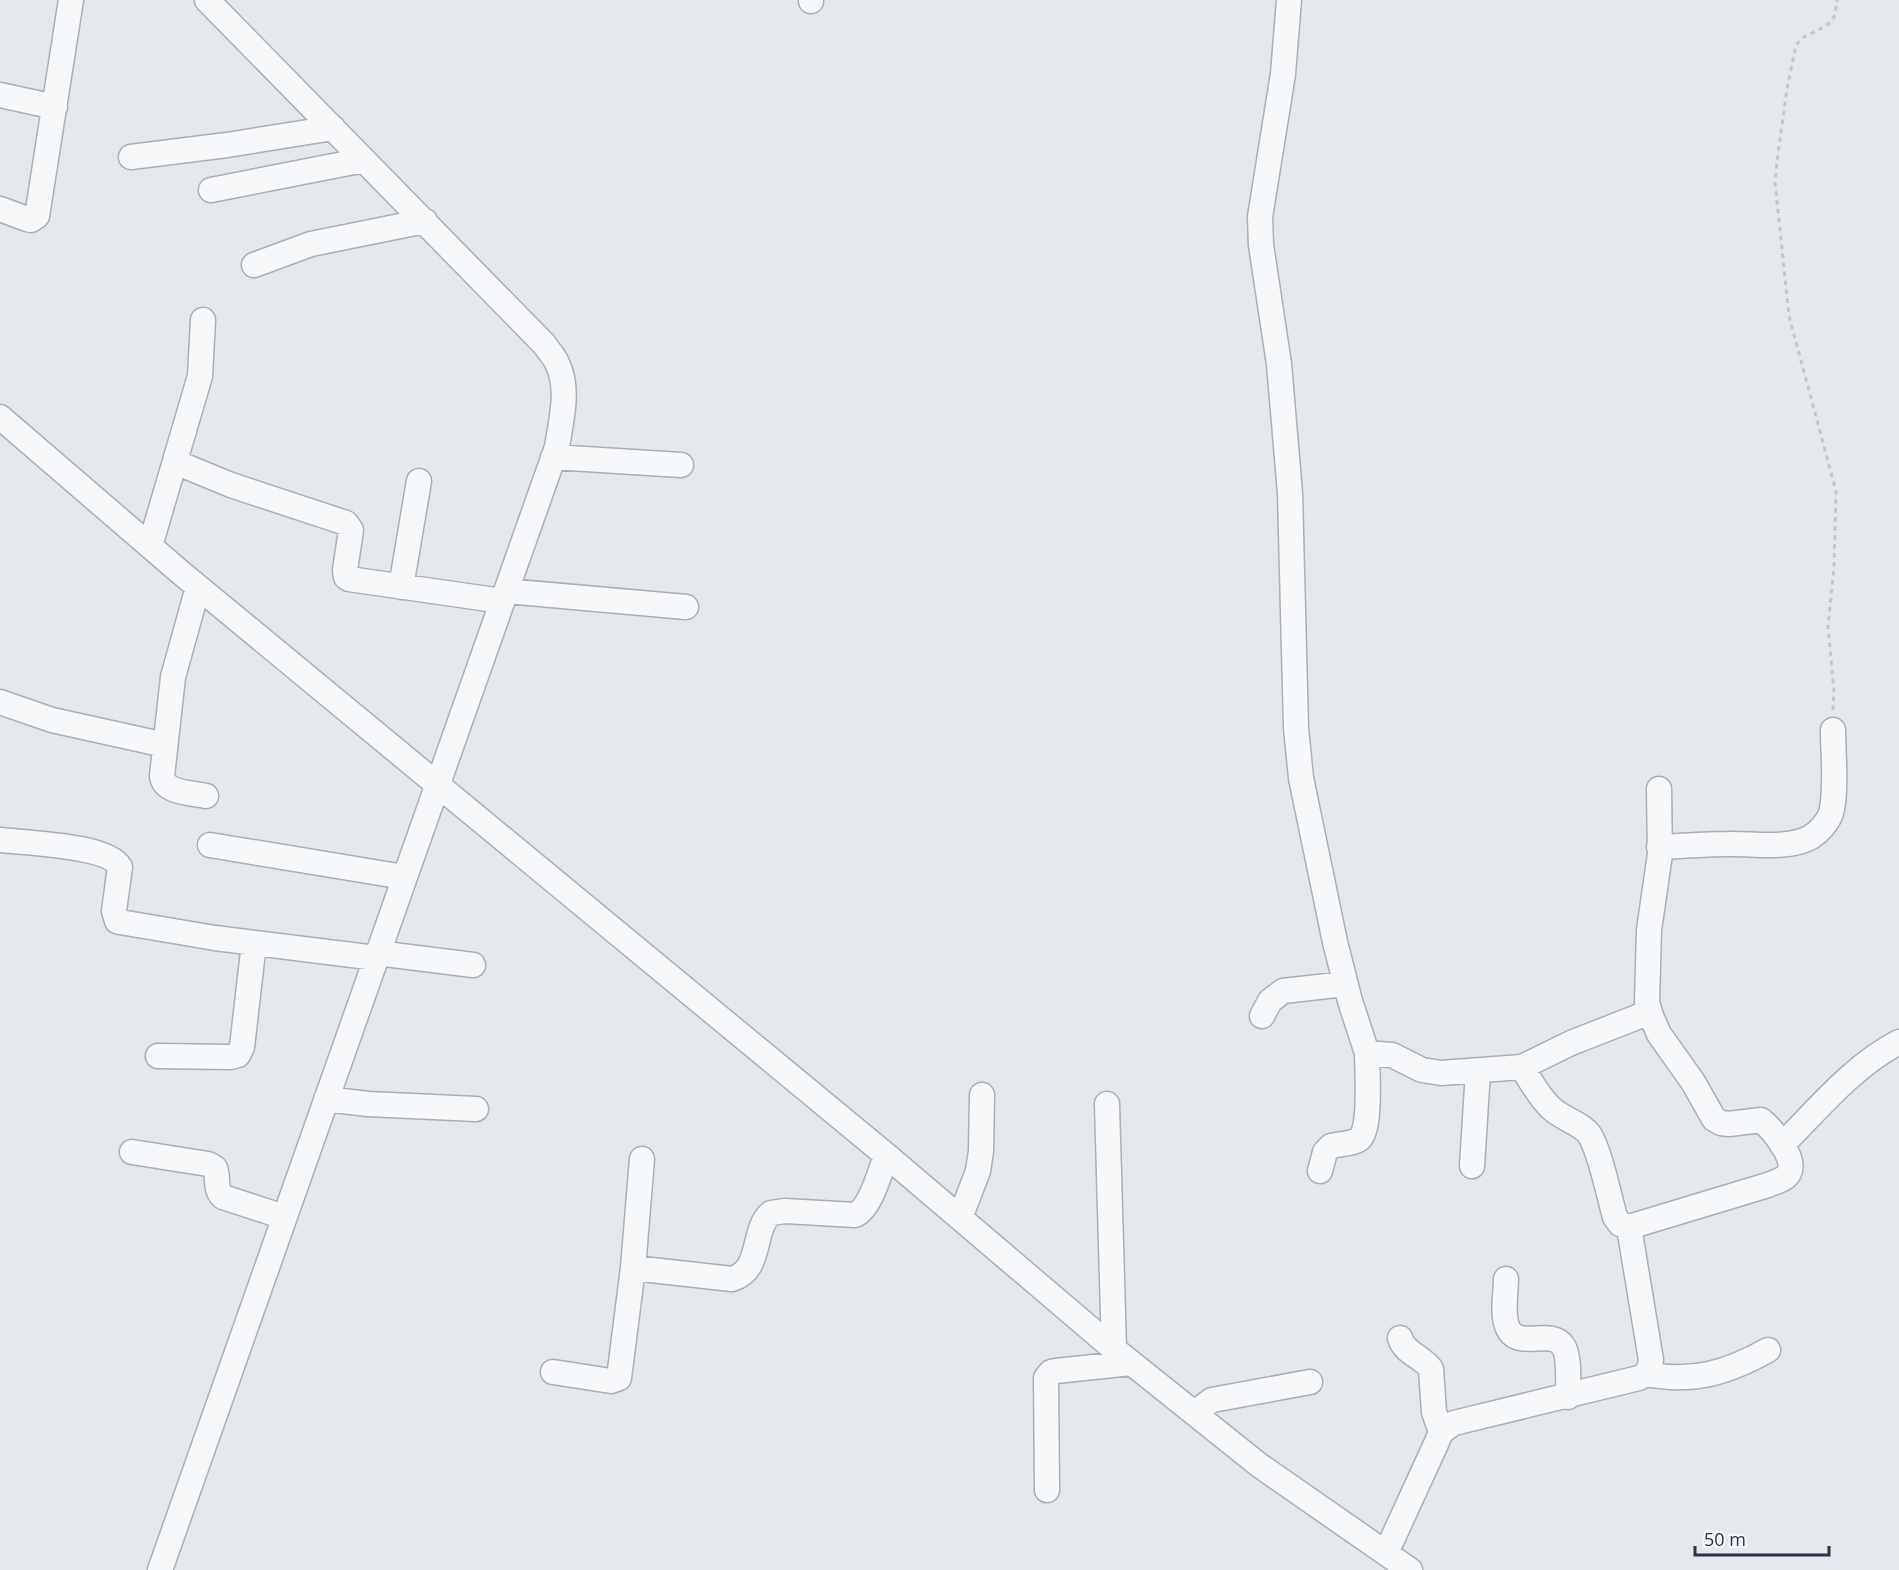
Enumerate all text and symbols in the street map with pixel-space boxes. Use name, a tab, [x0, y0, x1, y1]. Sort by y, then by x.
scale bar	[1695, 1519, 1828, 1557]
text: 50 m	[1704, 1527, 1746, 1551]

